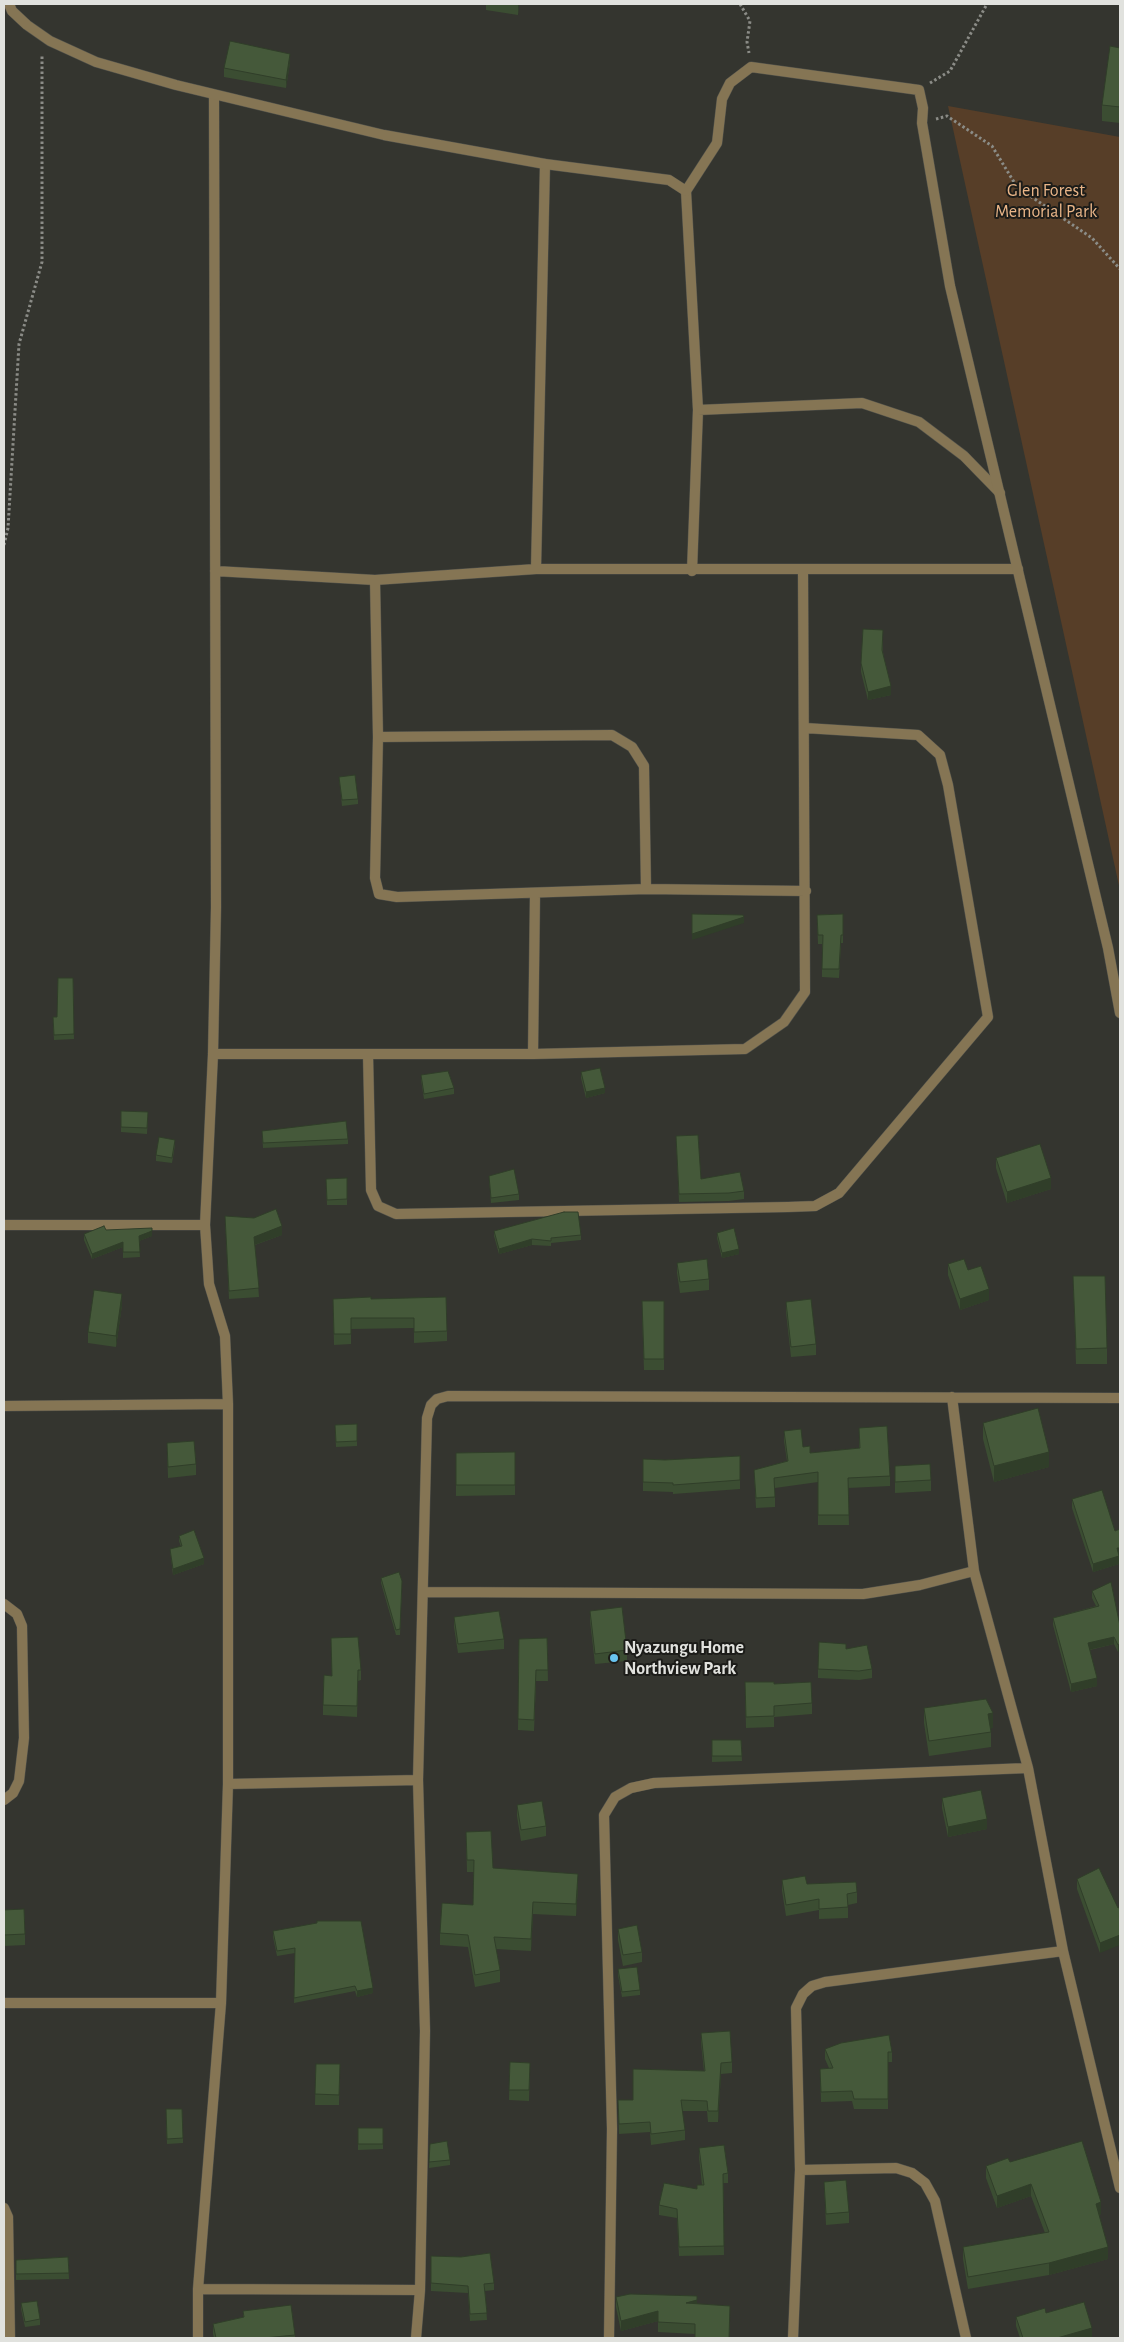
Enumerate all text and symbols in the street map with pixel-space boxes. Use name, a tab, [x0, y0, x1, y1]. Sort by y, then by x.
park label: Glen Forest Memorial Park	[995, 180, 1097, 222]
place label: Nyazungu Home Northview Park	[624, 1637, 744, 1680]
marker: Nyazungu Home Northview Park	[608, 1652, 620, 1664]

